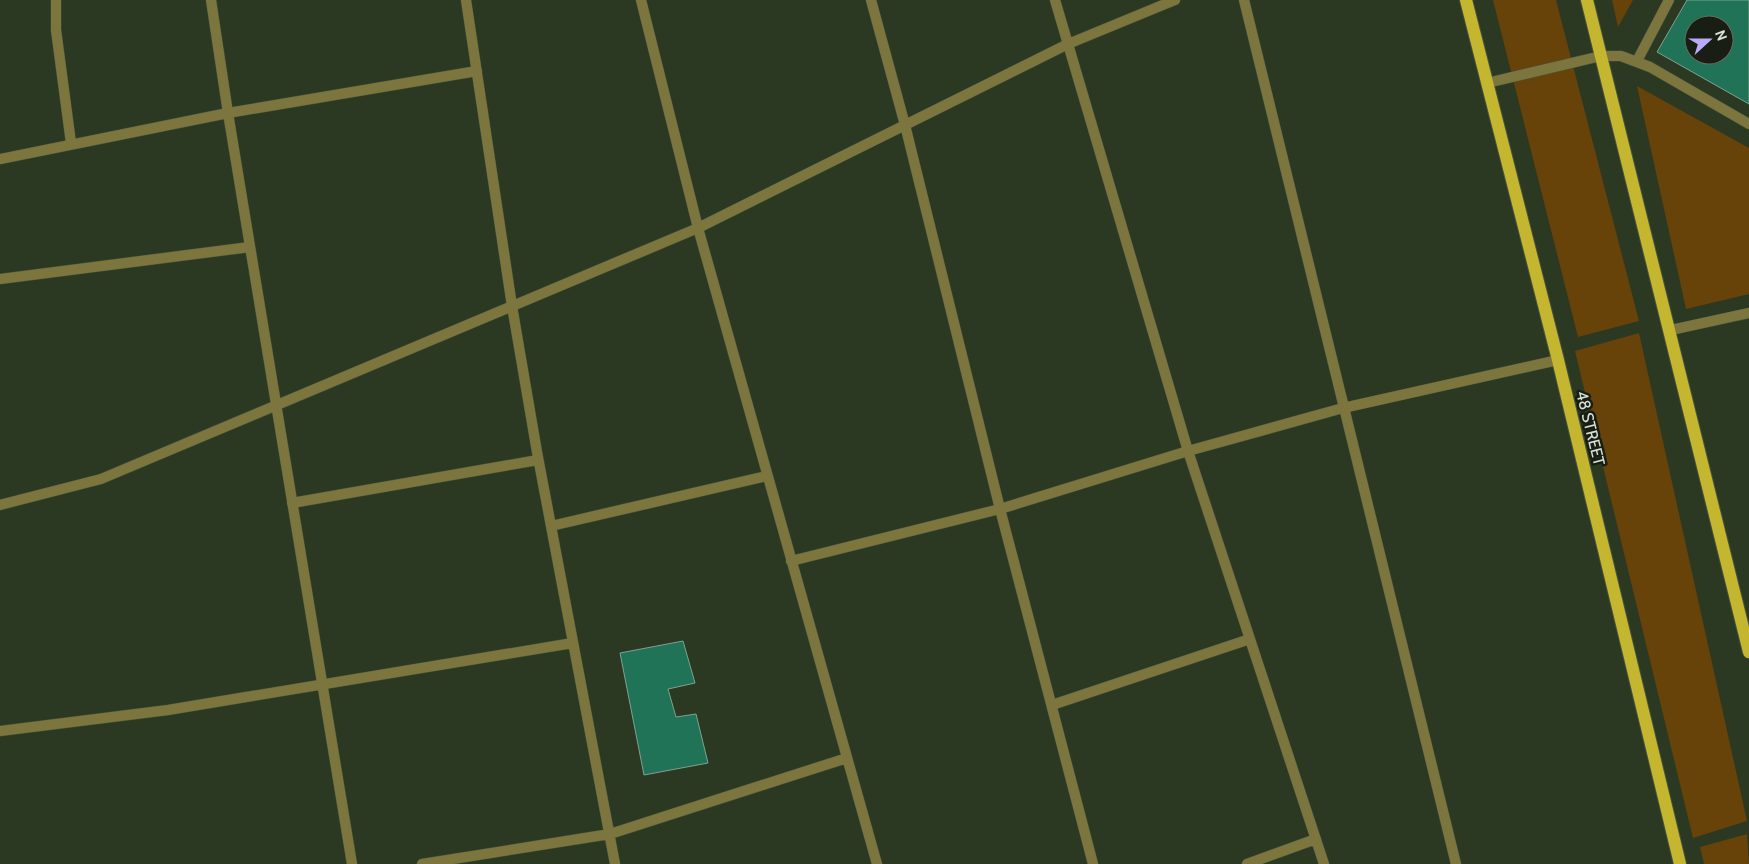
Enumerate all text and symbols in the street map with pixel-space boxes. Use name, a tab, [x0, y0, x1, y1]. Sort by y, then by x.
north arrow	[1684, 15, 1734, 65]
text: N	[1711, 27, 1731, 43]
street label: 48 STREET	[1572, 389, 1609, 468]

